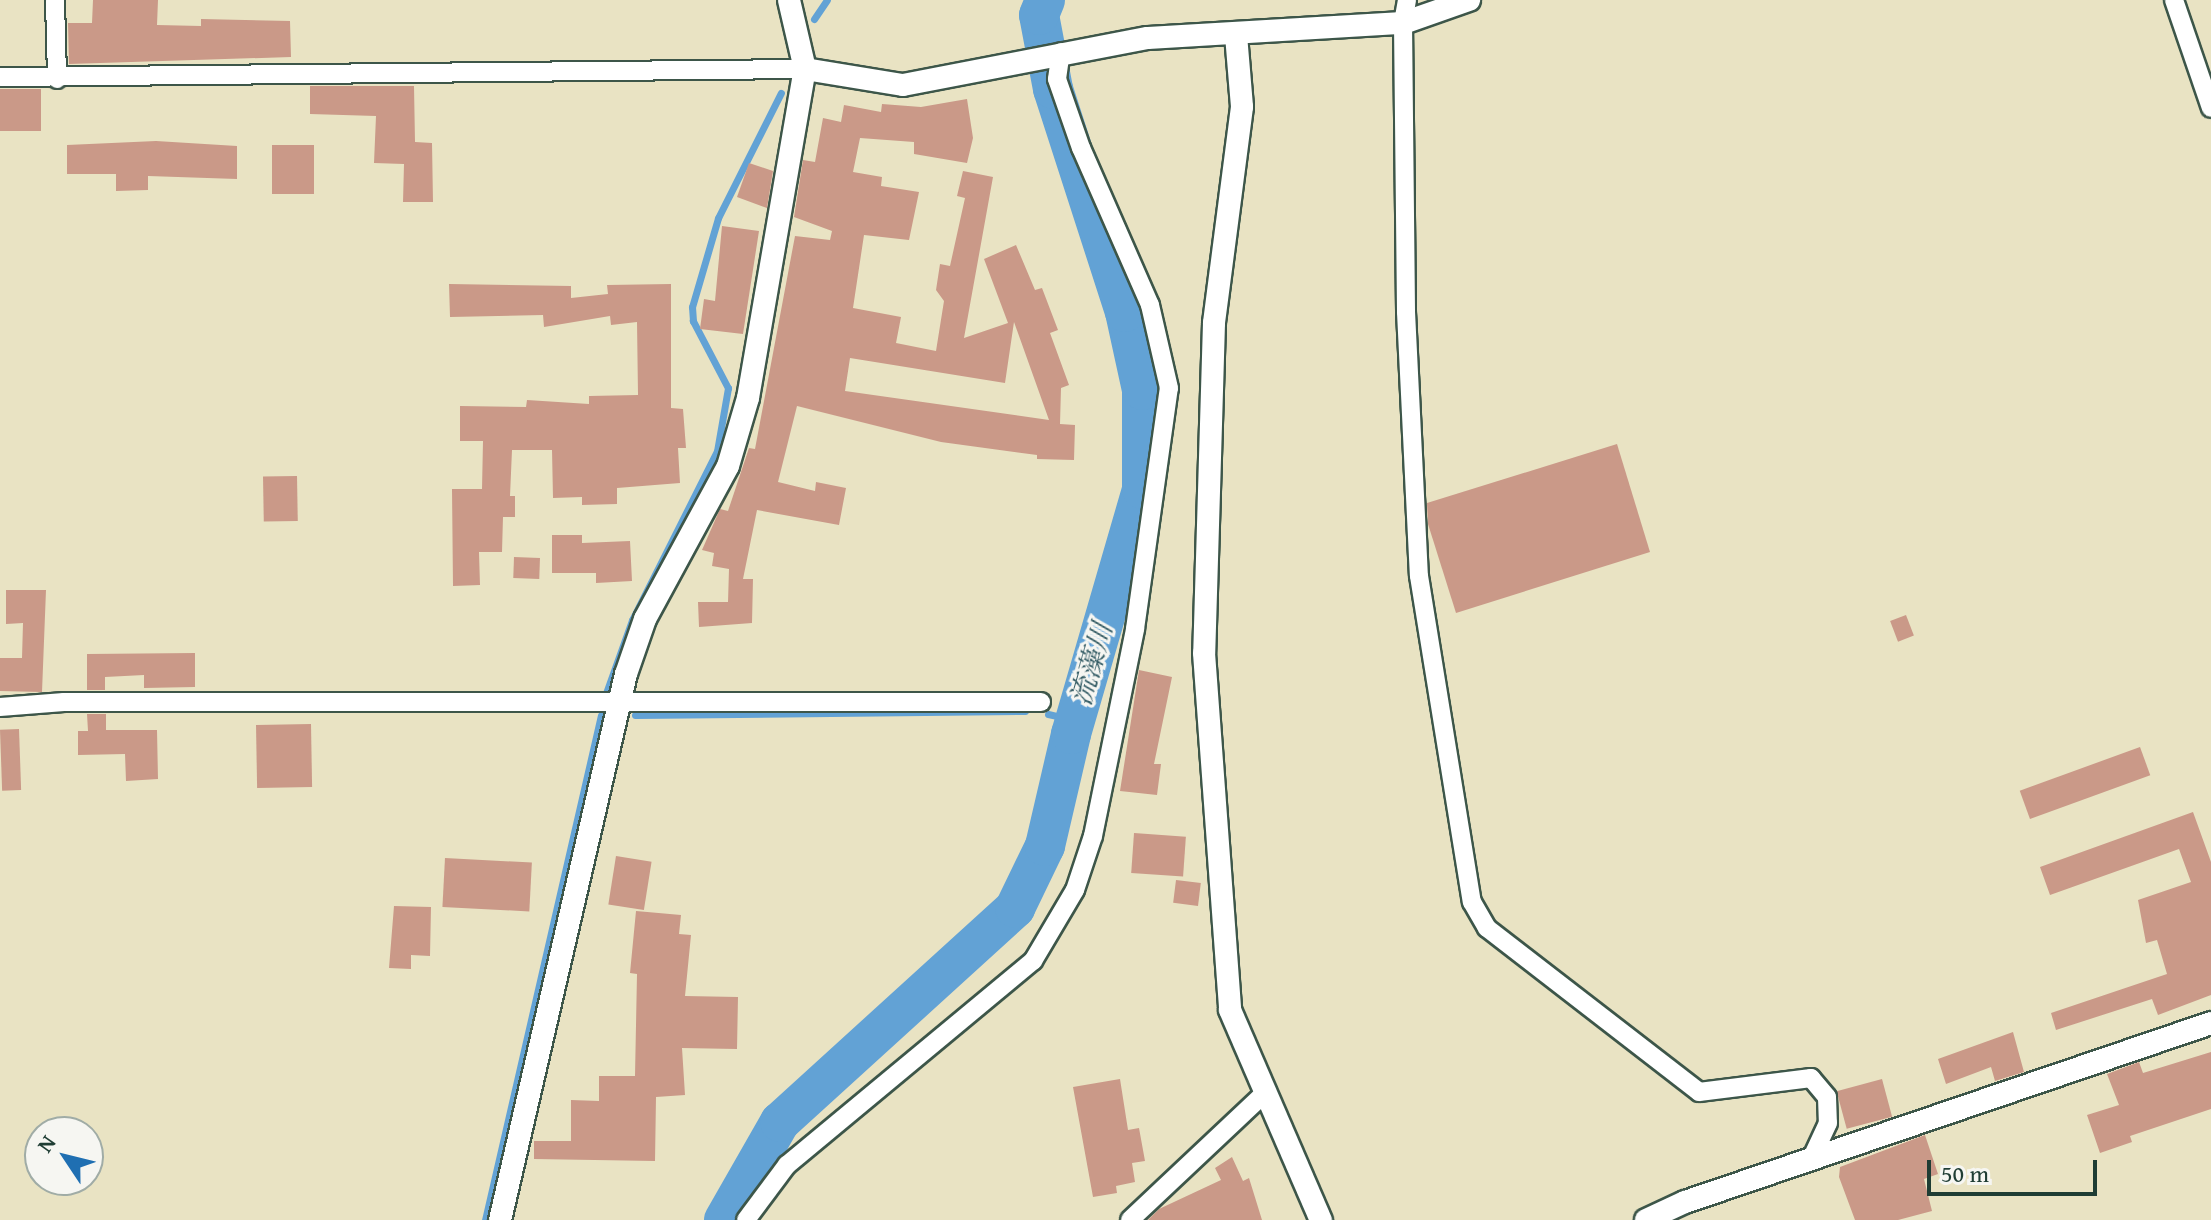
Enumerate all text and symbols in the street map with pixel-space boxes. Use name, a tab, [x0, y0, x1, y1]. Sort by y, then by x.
water label: 流藻川	[1063, 619, 1119, 709]
north arrow	[24, 1116, 104, 1196]
text: N	[29, 1128, 63, 1159]
scale bar	[1931, 1144, 2101, 1194]
text: 50 m	[1941, 1156, 1989, 1191]

